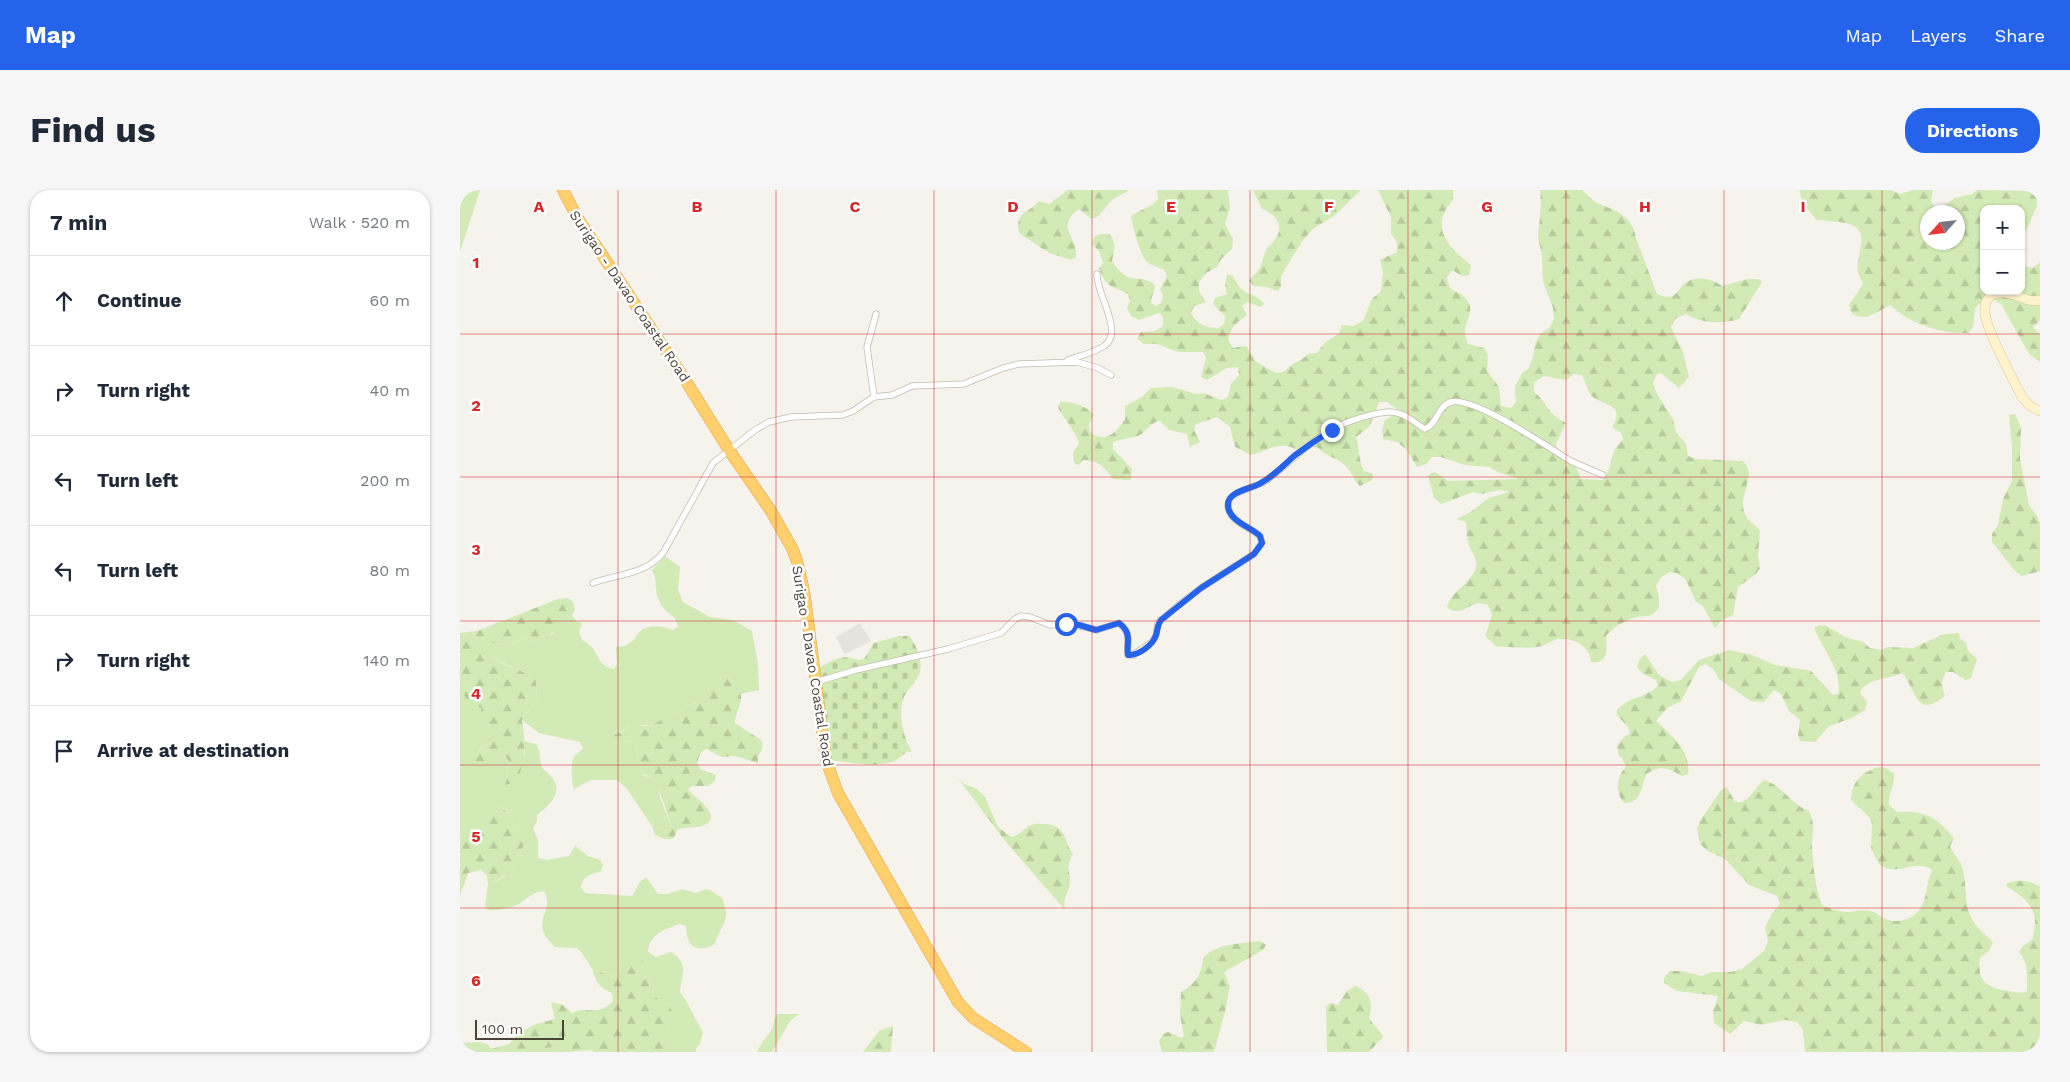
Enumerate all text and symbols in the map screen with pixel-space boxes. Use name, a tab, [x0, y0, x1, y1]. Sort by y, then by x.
text: Map	[25, 21, 76, 49]
text: Map	[1845, 25, 1882, 46]
text: Layers	[1910, 25, 1967, 46]
text: Share	[1995, 25, 2045, 46]
button: Directions	[1905, 108, 2040, 153]
text: Find us	[30, 109, 156, 151]
text: A	[534, 197, 545, 216]
text: B	[692, 197, 703, 216]
text: C	[850, 197, 861, 216]
text: D	[1007, 197, 1019, 216]
text: E	[1166, 197, 1176, 216]
text: F	[1324, 197, 1334, 216]
text: G	[1481, 197, 1493, 216]
text: H	[1639, 197, 1651, 216]
text: I	[1800, 197, 1806, 216]
north arrow	[1920, 205, 1965, 250]
map controls	[1980, 205, 2025, 295]
button: +	[1980, 205, 2025, 250]
street label: Surigao - Davao Coastal Road	[567, 207, 693, 385]
text: 7 min	[50, 210, 107, 235]
text: Walk · 520 m	[309, 213, 410, 232]
button: −	[1980, 250, 2025, 295]
text: 1	[473, 253, 479, 272]
icon: ahead	[50, 287, 78, 315]
text: Continue	[97, 289, 181, 312]
text: 60 m	[370, 291, 410, 310]
icon: right	[50, 377, 78, 405]
text: Turn right	[97, 379, 190, 402]
text: 40 m	[370, 381, 410, 400]
text: 2	[471, 396, 481, 415]
route end	[1321, 419, 1344, 442]
icon: left	[50, 467, 78, 495]
text: Turn left	[97, 469, 178, 492]
text: 200 m	[360, 471, 410, 490]
text: 3	[471, 540, 481, 559]
icon: left	[50, 557, 78, 585]
text: Turn left	[97, 559, 178, 582]
text: 80 m	[369, 561, 410, 580]
street label: Surigao - Davao Coastal Road	[789, 564, 837, 768]
route start	[1055, 613, 1078, 636]
icon: right	[50, 647, 78, 675]
text: Turn right	[97, 649, 190, 672]
text: 140 m	[363, 651, 410, 670]
text: 4	[471, 684, 481, 703]
icon: arrive	[50, 737, 78, 765]
text: Arrive at destination	[97, 739, 289, 762]
text: 5	[471, 827, 481, 846]
text: 6	[471, 971, 481, 990]
scale bar	[475, 1017, 564, 1040]
text: 100 m	[482, 1021, 523, 1037]

